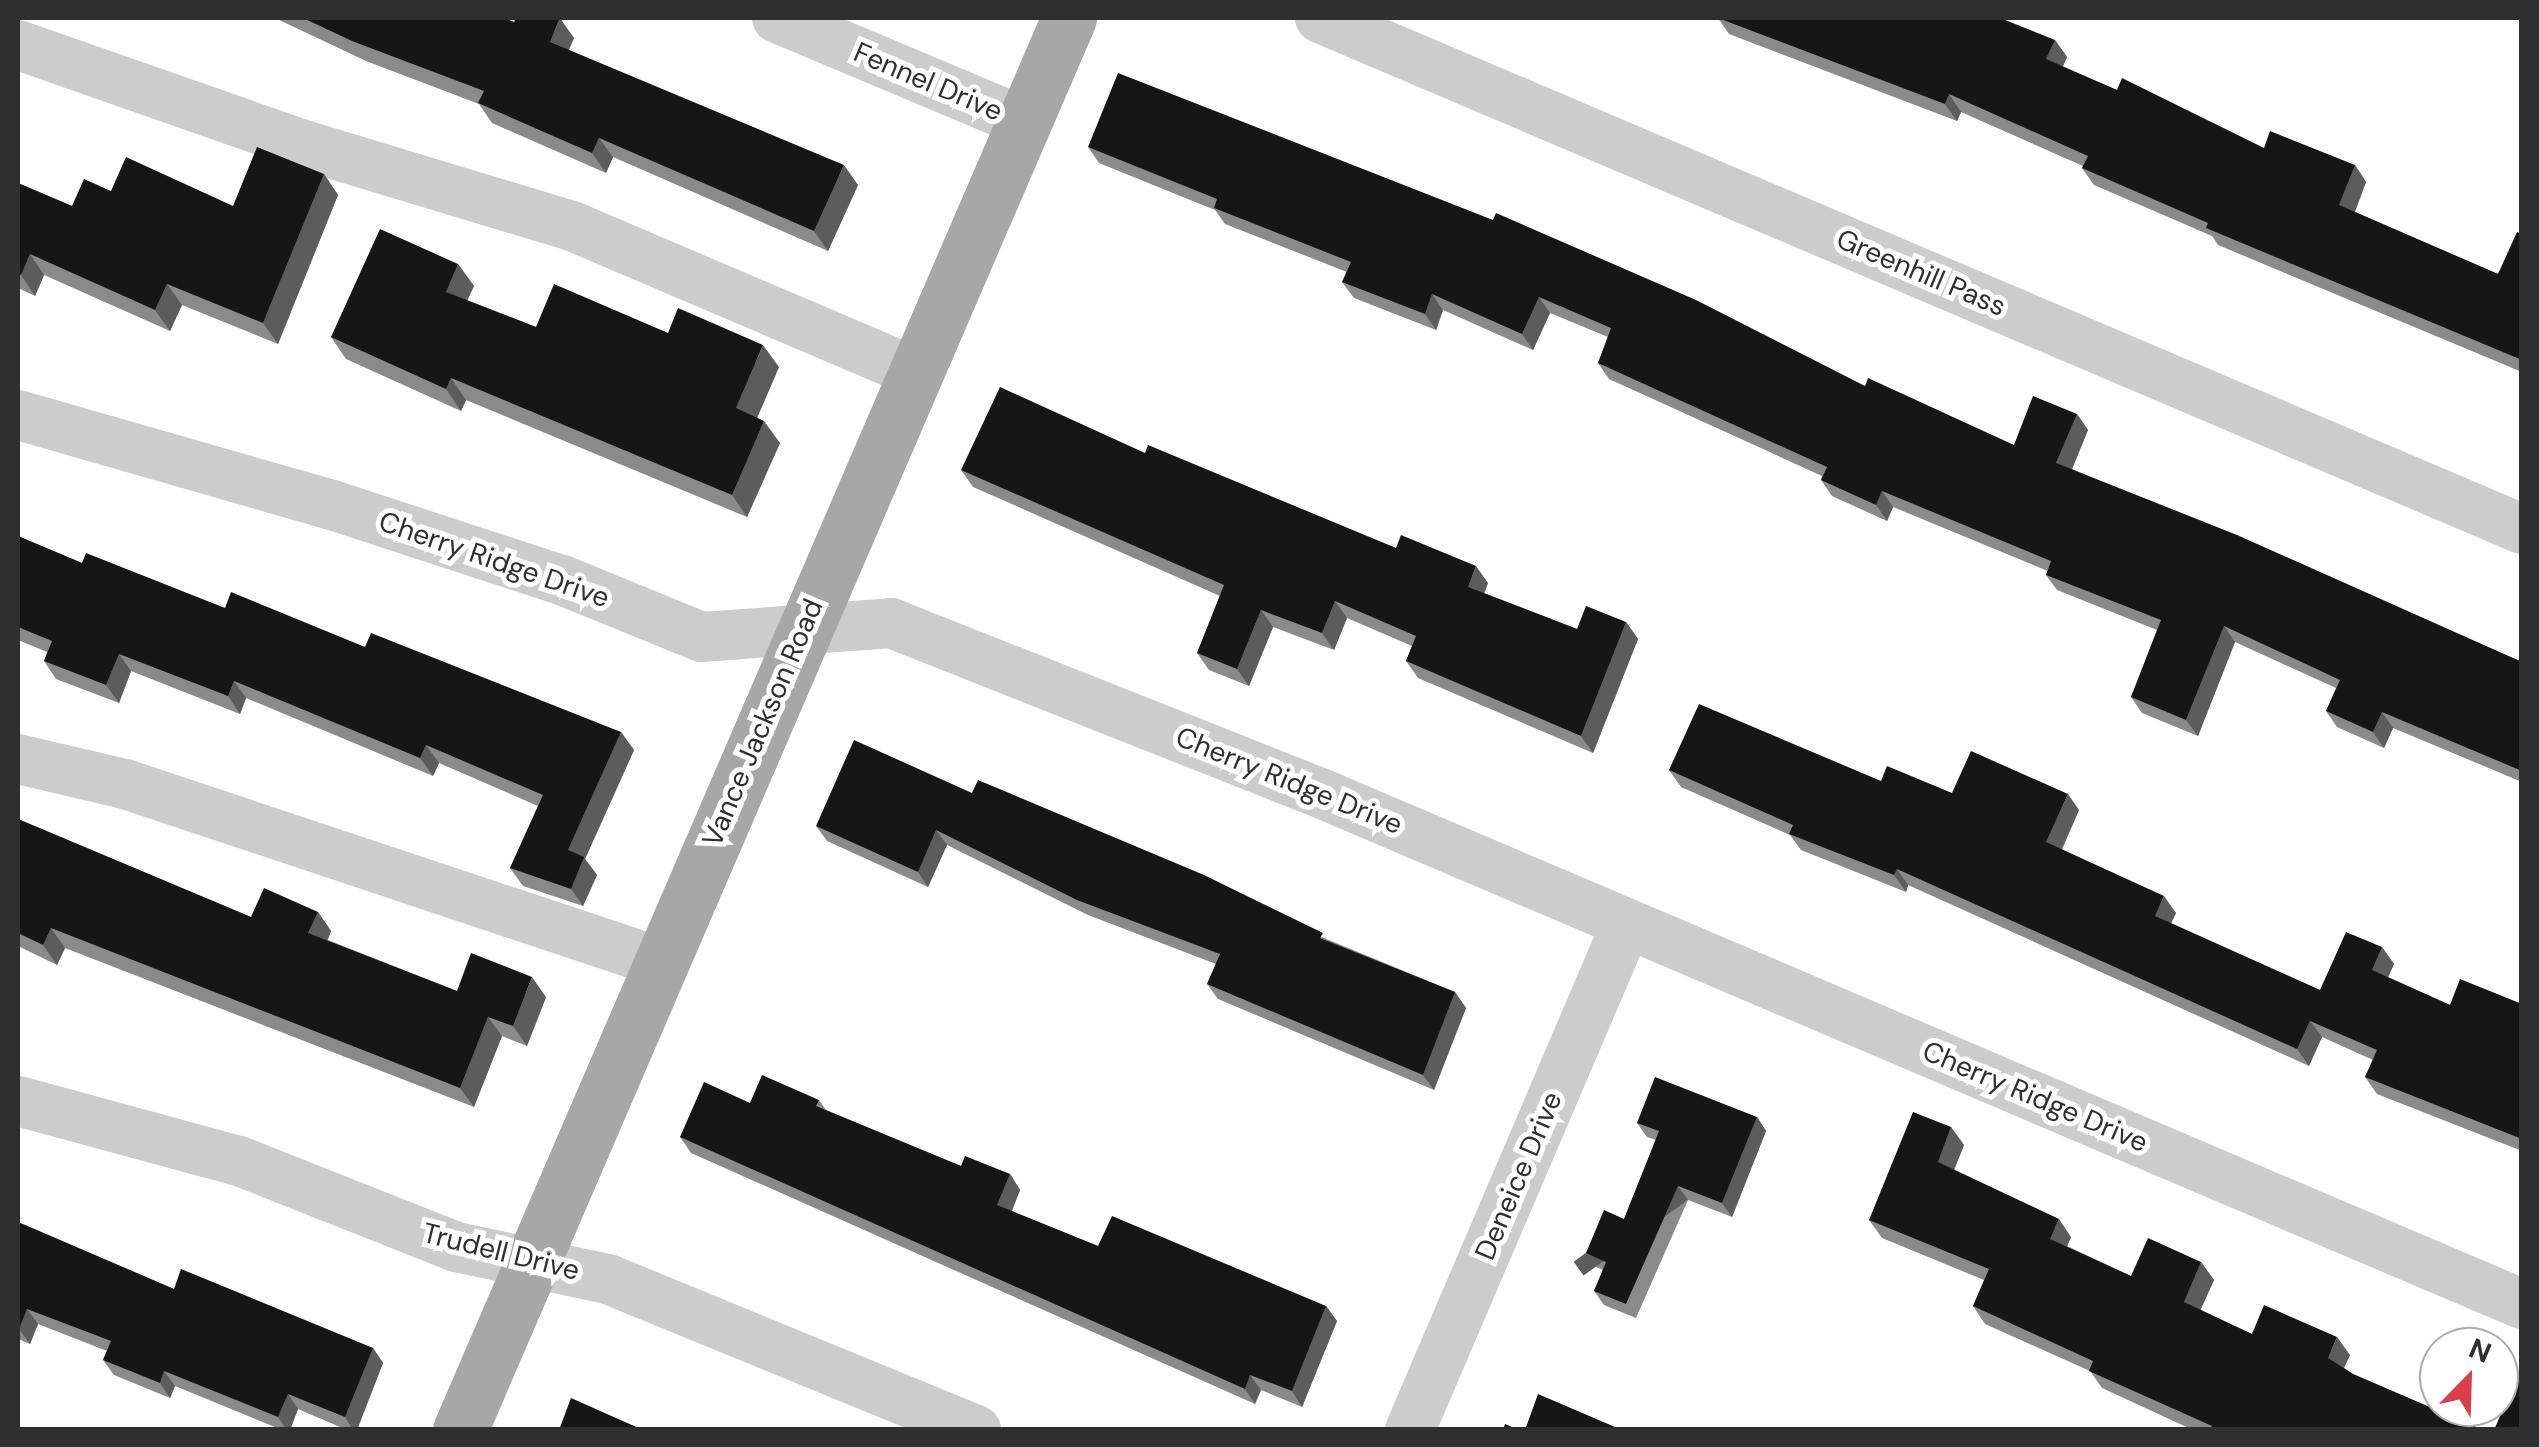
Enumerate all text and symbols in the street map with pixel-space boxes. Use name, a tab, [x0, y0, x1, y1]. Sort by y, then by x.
street label: Fennel Drive	[849, 36, 1007, 128]
street label: Greenhill Pass	[1831, 222, 2011, 324]
street label: Cherry Ridge Drive	[374, 505, 614, 615]
street label: Vance Jackson Road	[696, 594, 830, 852]
street label: Cherry Ridge Drive	[1171, 720, 1407, 842]
street label: Cherry Ridge Drive	[1917, 1034, 2153, 1160]
street label: Deneice Drive	[1468, 1087, 1570, 1265]
street label: Trudell Drive	[419, 1216, 583, 1288]
north arrow	[2419, 1327, 2519, 1427]
text: N	[2464, 1330, 2497, 1372]

